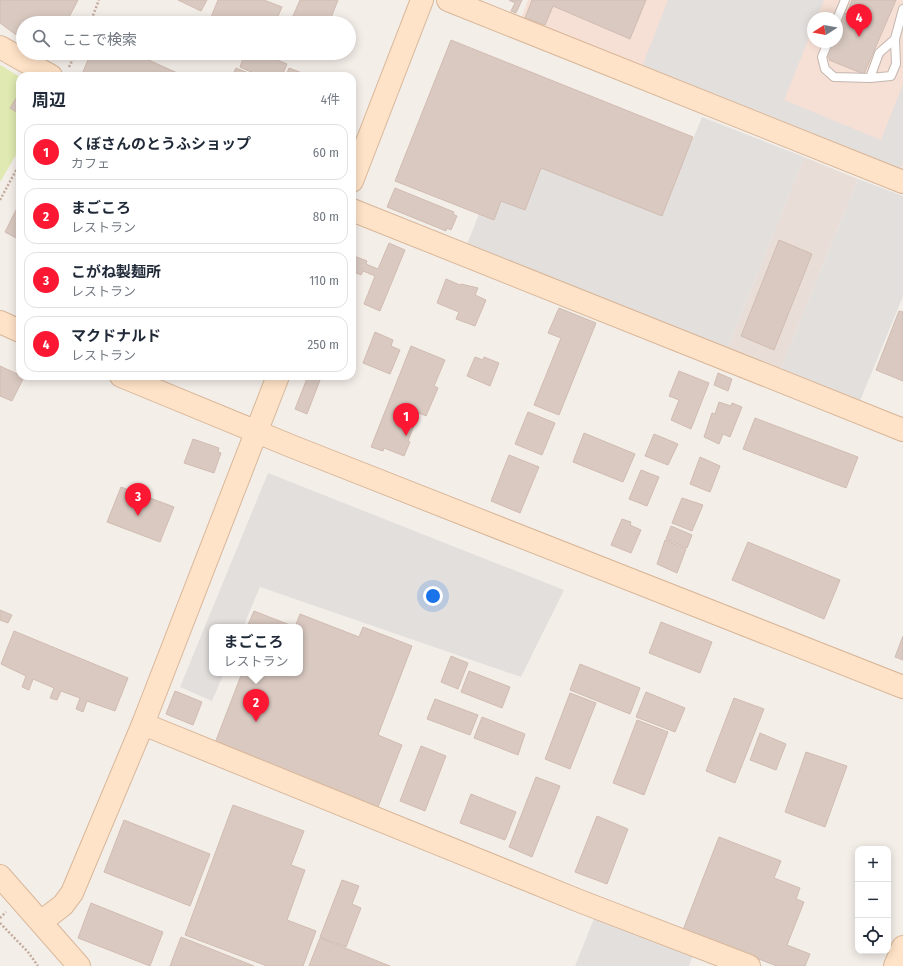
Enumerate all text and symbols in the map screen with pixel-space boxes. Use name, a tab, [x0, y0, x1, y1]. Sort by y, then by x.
pin: 4	[846, 4, 872, 37]
north arrow	[807, 12, 843, 48]
search box	[16, 16, 356, 60]
icon: search	[30, 27, 52, 49]
text: ここで検索	[62, 31, 137, 49]
text: 周辺	[32, 90, 66, 111]
text: 4件	[321, 92, 340, 107]
text: くぼさんのとうふショップ	[71, 135, 251, 153]
text: 1	[43, 145, 49, 160]
text: 60 m	[313, 145, 339, 160]
text: カフェ	[71, 156, 110, 171]
text: まごころ	[71, 199, 131, 217]
text: 2	[43, 209, 49, 224]
text: 80 m	[313, 209, 339, 224]
text: レストラン	[71, 220, 136, 235]
text: こがね製麺所	[71, 263, 161, 281]
text: 3	[43, 273, 49, 288]
text: 110 m	[309, 273, 339, 288]
text: レストラン	[71, 284, 136, 299]
text: マクドナルド	[71, 327, 161, 345]
text: 4	[43, 337, 49, 352]
text: 250 m	[307, 337, 339, 352]
text: レストラン	[71, 348, 136, 363]
pin: 1	[393, 403, 419, 436]
pin: 3	[125, 483, 151, 516]
your location	[423, 586, 443, 606]
popup	[209, 624, 303, 676]
text: まごころ	[223, 633, 284, 651]
text: レストラン	[223, 654, 289, 669]
pin: 2	[243, 689, 269, 722]
map controls	[855, 846, 891, 954]
button: +	[855, 846, 891, 882]
button: −	[855, 882, 891, 918]
button: locate	[855, 918, 891, 954]

